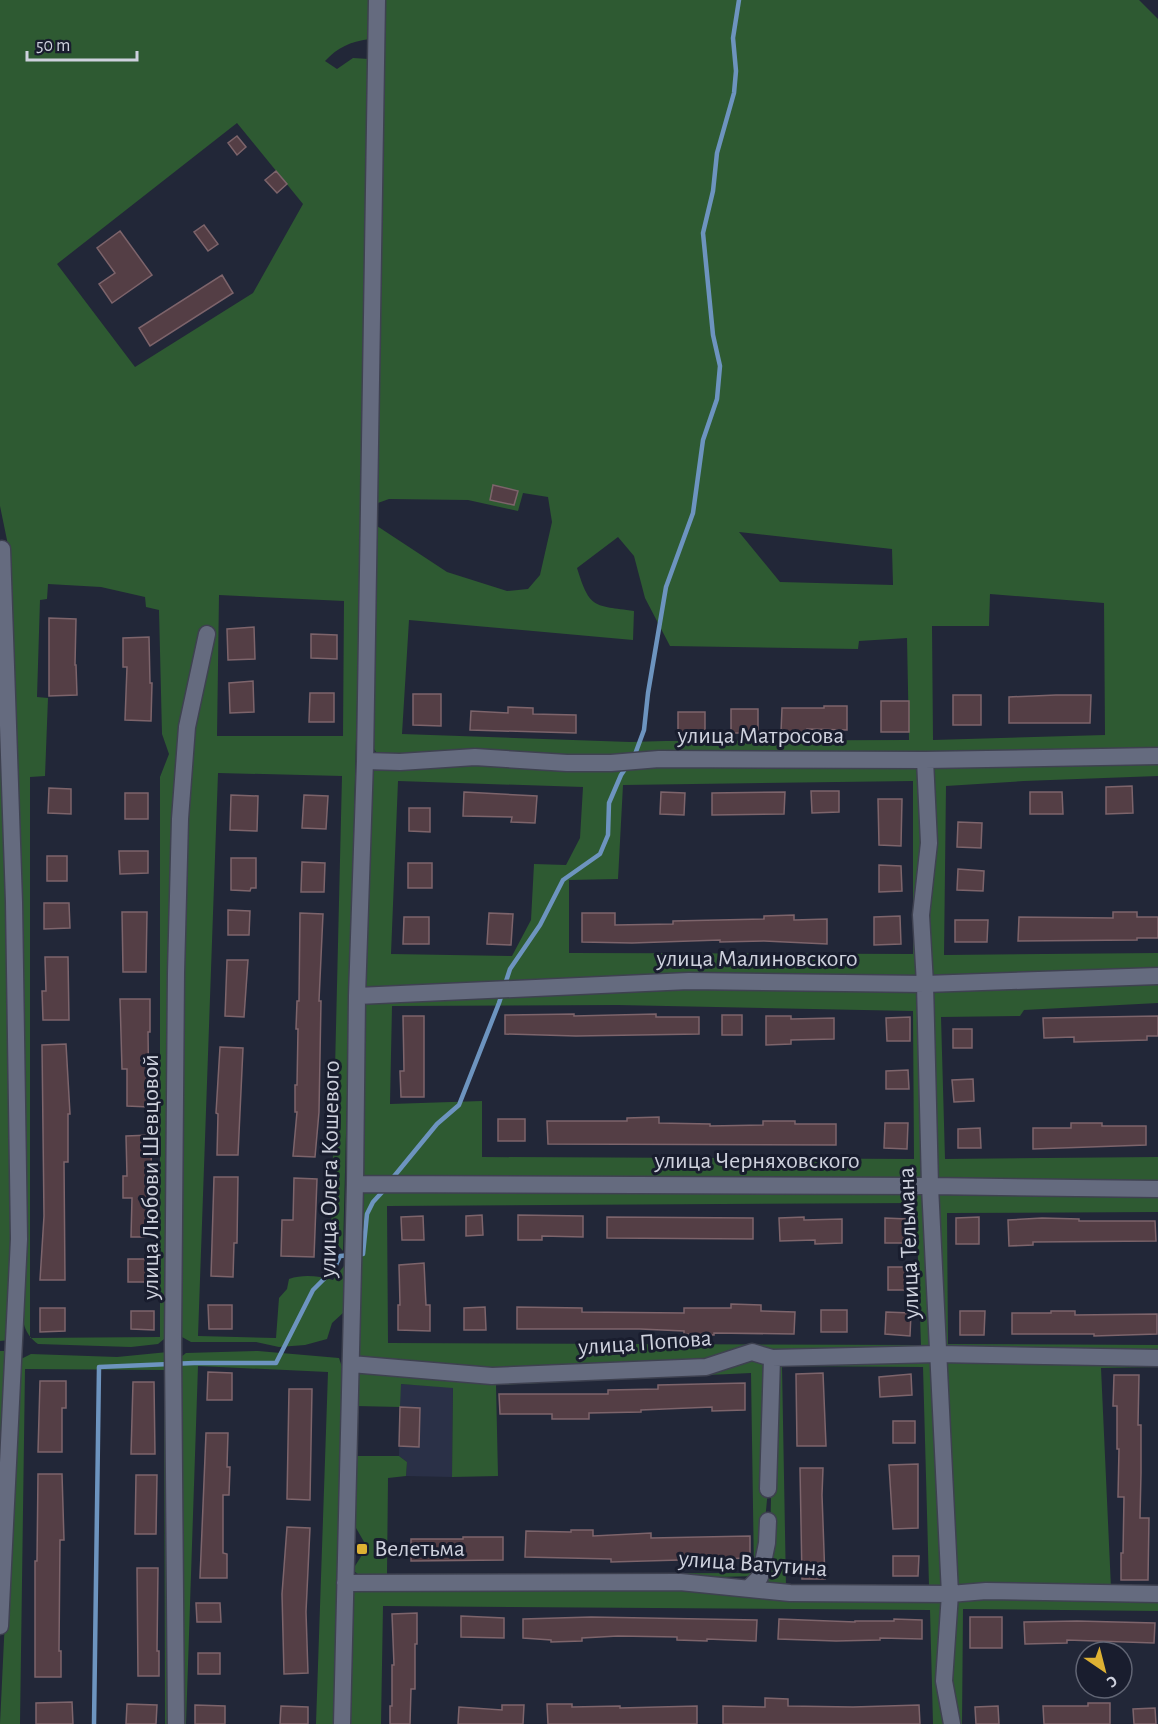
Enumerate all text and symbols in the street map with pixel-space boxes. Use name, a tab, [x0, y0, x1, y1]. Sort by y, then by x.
scale bar	[27, 24, 136, 62]
text: 50 m	[36, 37, 70, 55]
street label: улица Матросова	[677, 724, 844, 748]
street label: улица Малиновского	[655, 947, 858, 971]
street label: улица Любови Шевцовой	[139, 1054, 163, 1301]
street label: улица Олега Кошевого	[316, 1060, 344, 1279]
street label: улица Черняховского	[653, 1149, 860, 1173]
street label: улица Тельмана	[894, 1167, 924, 1320]
street label: улица Попова	[576, 1326, 713, 1360]
place label: Велетьма	[374, 1537, 465, 1561]
marker: Велетьма	[355, 1542, 369, 1556]
street label: улица Ватутина	[677, 1547, 828, 1581]
north arrow	[1074, 1640, 1134, 1700]
text: С	[1104, 1672, 1120, 1691]

